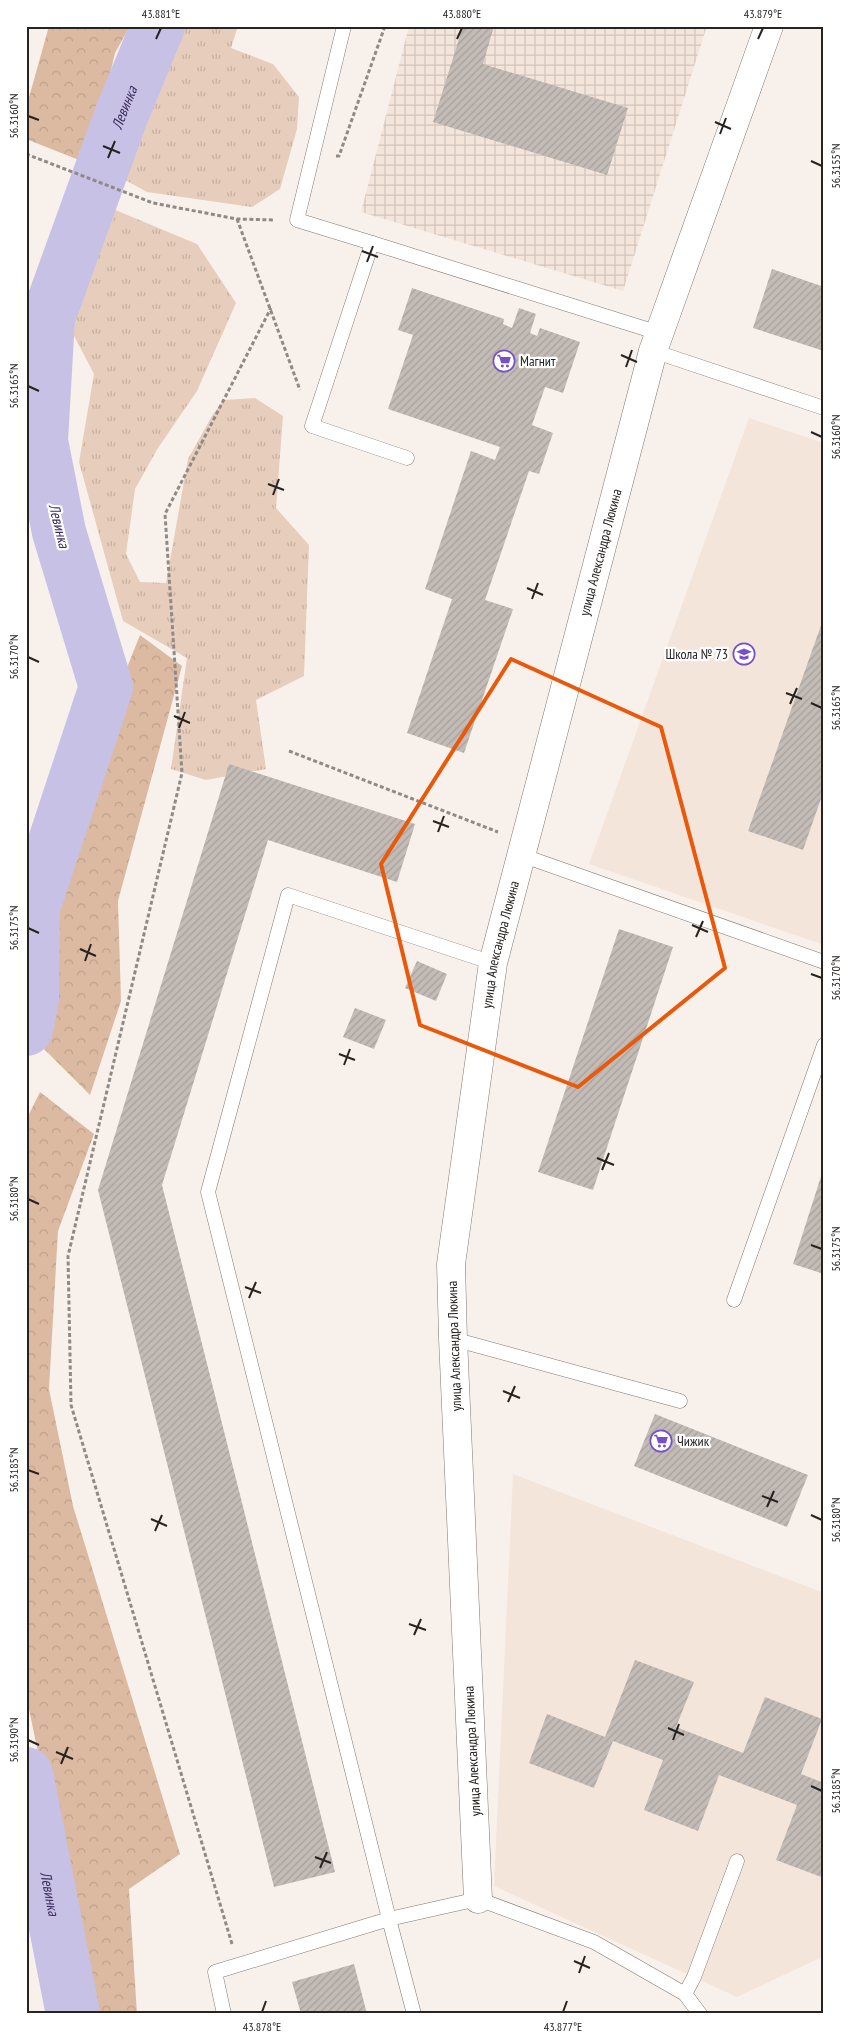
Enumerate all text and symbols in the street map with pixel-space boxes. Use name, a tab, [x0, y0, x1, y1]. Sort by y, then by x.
text: 43.881°E	[142, 6, 180, 21]
text: 43.880°E	[443, 6, 481, 21]
text: 43.879°E	[744, 6, 782, 21]
water label: Левинка	[107, 82, 142, 133]
text: 56.3160°N	[6, 93, 21, 139]
text: 56.3155°N	[828, 143, 843, 189]
supermarket icon: Магнит	[492, 349, 516, 373]
place label: Магнит	[520, 352, 556, 370]
text: 56.3165°N	[6, 363, 21, 409]
text: 56.3160°N	[828, 414, 843, 460]
street label: улица Александра Люкина	[575, 487, 626, 618]
water label: Левинка	[45, 501, 74, 551]
text: 56.3170°N	[6, 634, 21, 680]
school or university icon: Школа № 73	[732, 642, 756, 666]
place label: Школа № 73	[665, 645, 728, 663]
text: 56.3165°N	[828, 685, 843, 731]
street label: улица Александра Люкина	[478, 879, 523, 1010]
text: 56.3175°N	[6, 905, 21, 951]
text: 56.3170°N	[828, 955, 843, 1001]
text: 56.3180°N	[6, 1176, 21, 1222]
text: 56.3175°N	[828, 1226, 843, 1272]
street label: улица Александра Люкина	[443, 1280, 465, 1412]
supermarket icon: Чижик	[649, 1429, 673, 1453]
place label: Чижик	[677, 1432, 710, 1450]
text: 56.3185°N	[6, 1447, 21, 1493]
text: 56.3180°N	[828, 1497, 843, 1543]
street label: улица Александра Люкина	[460, 1685, 484, 1817]
text: 56.3190°N	[6, 1717, 21, 1763]
text: 56.3185°N	[828, 1768, 843, 1814]
water label: Левинка	[36, 1869, 64, 1918]
text: 43.878°E	[243, 2019, 281, 2034]
text: 43.877°E	[544, 2019, 582, 2034]

